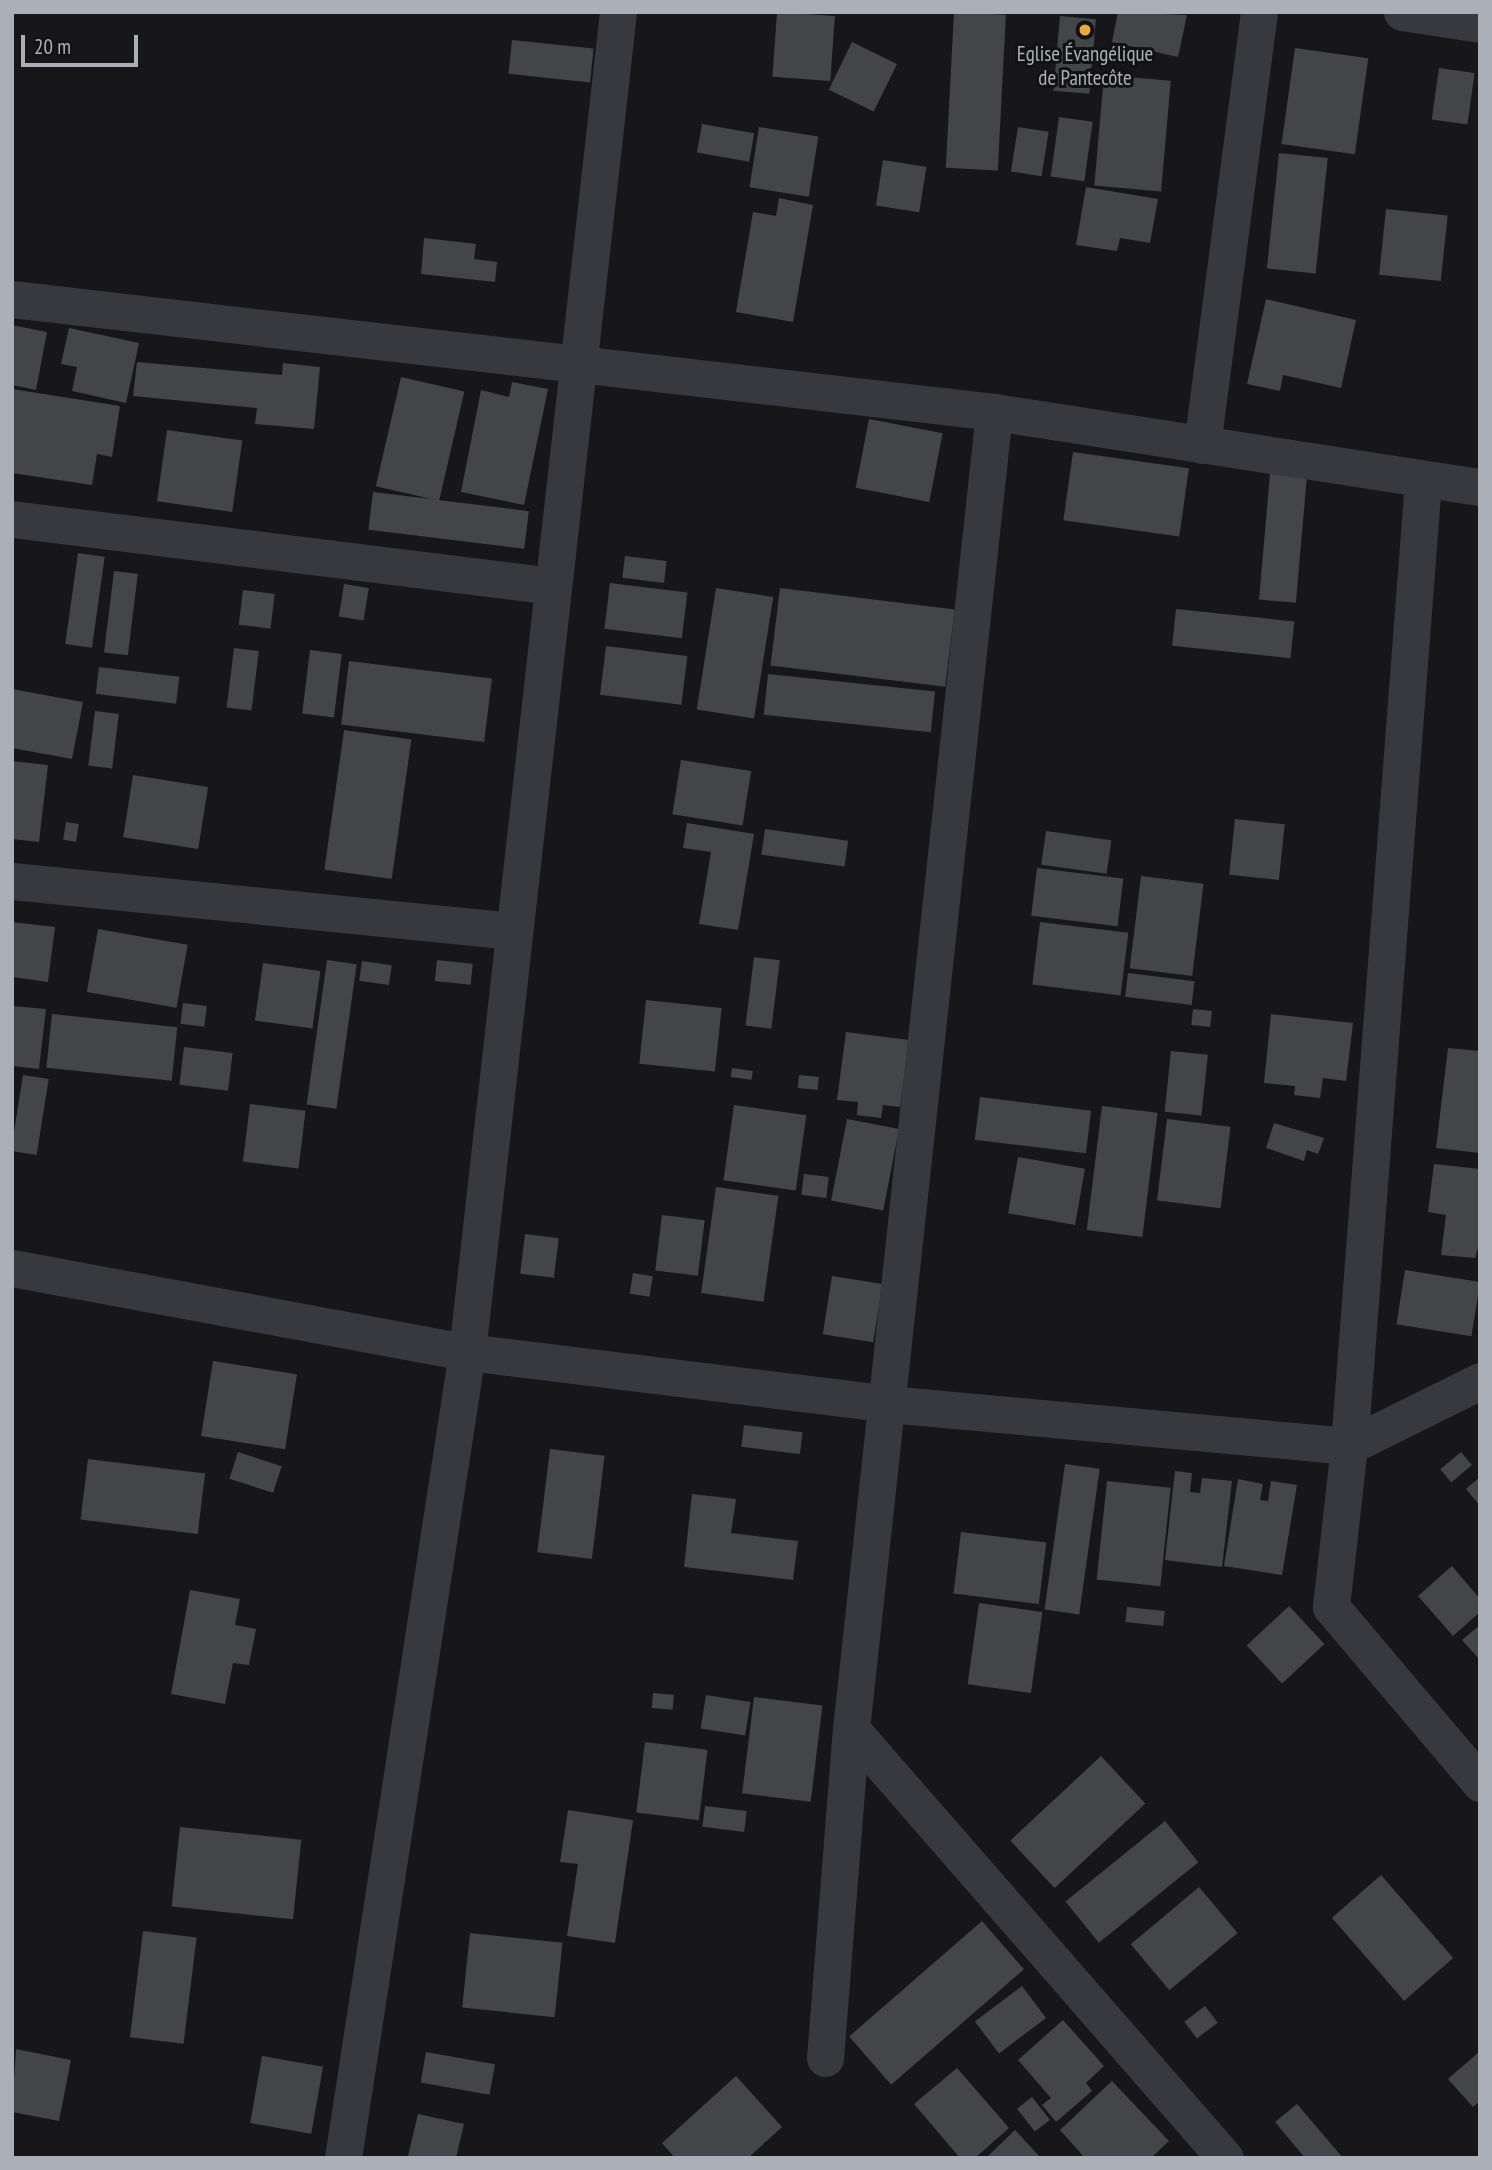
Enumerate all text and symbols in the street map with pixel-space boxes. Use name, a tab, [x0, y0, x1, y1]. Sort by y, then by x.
scale bar	[24, 21, 142, 65]
marker: Eglise Évangélique de Pantecôte	[1077, 22, 1093, 38]
text: 20 m	[34, 33, 71, 60]
place label: Eglise Évangélique de Pantecôte	[1017, 41, 1153, 91]

